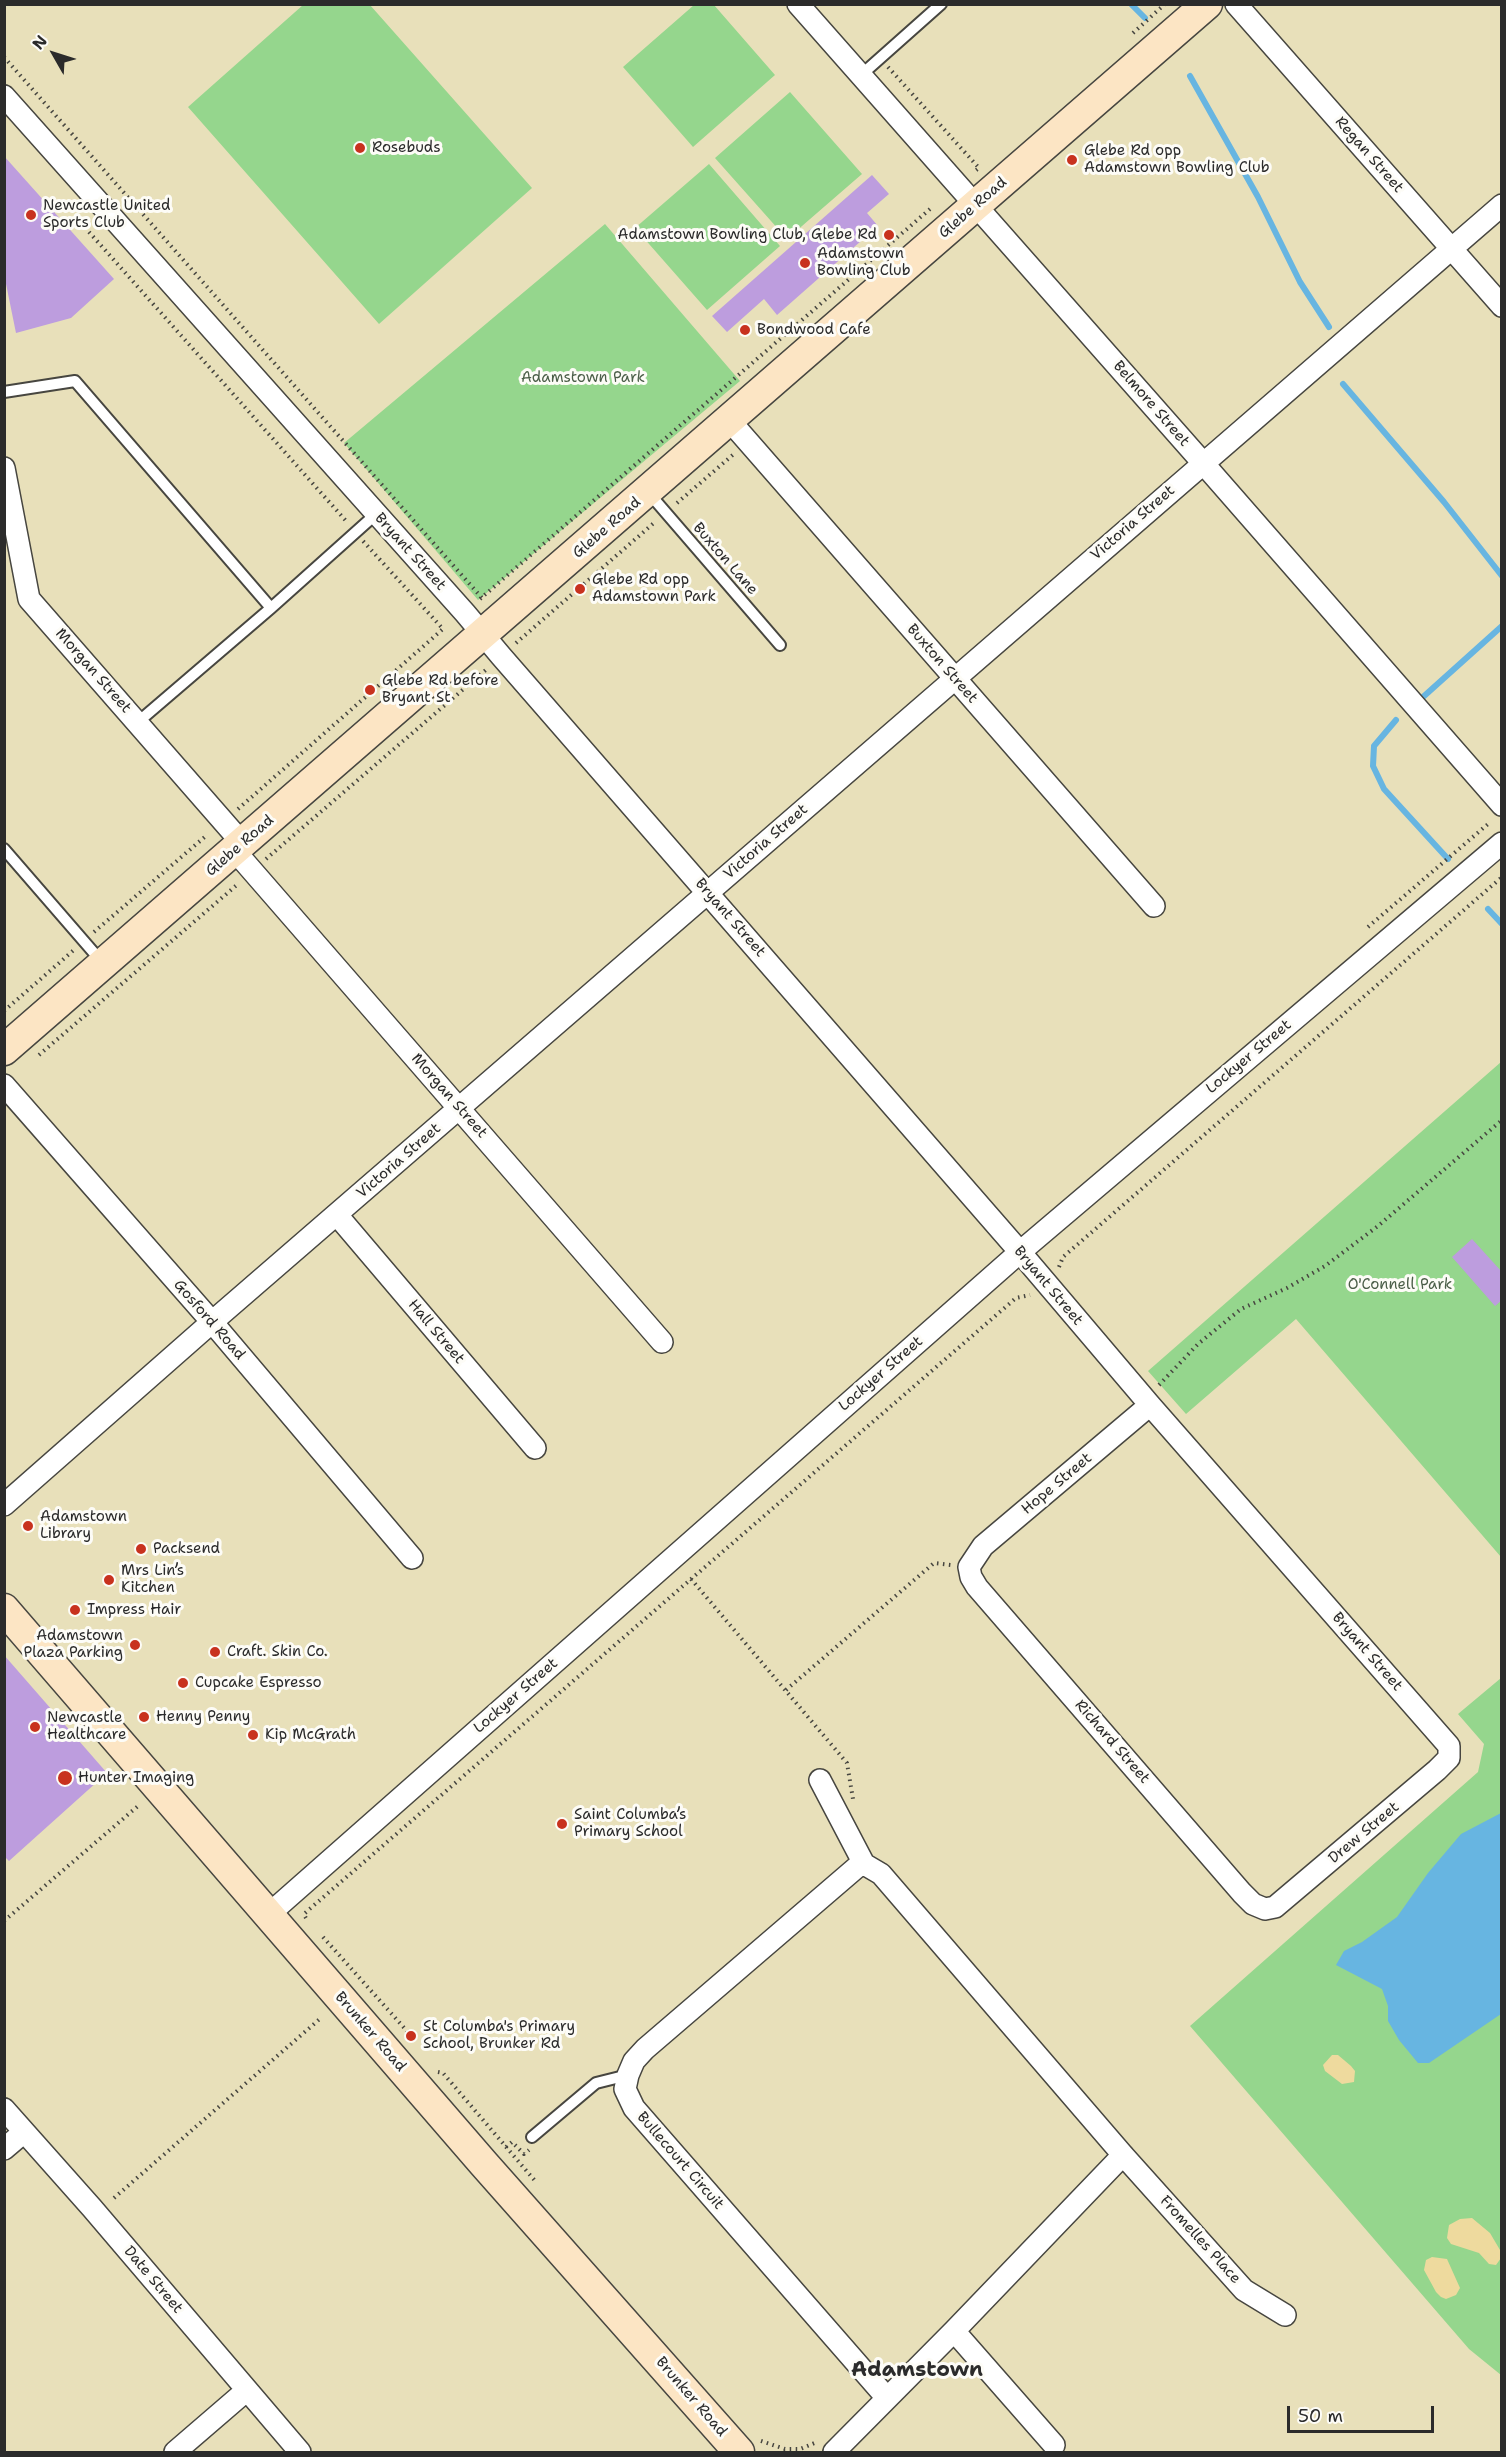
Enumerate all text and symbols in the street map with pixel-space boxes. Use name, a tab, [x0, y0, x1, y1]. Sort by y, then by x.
north arrow	[24, 24, 84, 84]
text: N	[27, 31, 52, 54]
street label: Regan Street	[1331, 113, 1407, 197]
place label: Rosebuds	[372, 139, 441, 157]
marker: Rosebuds	[353, 141, 367, 155]
place label: Glebe Rd opp Adamstown Bowling Club	[1084, 142, 1269, 177]
marker: Glebe Rd opp Adamstown Bowling Club	[1065, 153, 1079, 167]
street label: Glebe Road	[935, 174, 1011, 242]
place label: Newcastle United Sports Club	[43, 197, 171, 232]
marker: Newcastle United Sports Club	[24, 208, 38, 222]
place label: Adamstown Bowling Club, Glebe Rd	[618, 226, 877, 244]
marker: Adamstown Bowling Club, Glebe Rd	[882, 228, 896, 242]
place label: Adamstown Bowling Club	[817, 245, 910, 280]
marker: Adamstown Bowling Club	[798, 256, 812, 270]
place label: Bondwood Cafe	[757, 321, 871, 339]
marker: Bondwood Cafe	[738, 323, 752, 337]
street label: Belmore Street	[1109, 358, 1193, 450]
park label: Adamstown Park	[521, 369, 645, 387]
street label: Victoria Street	[1087, 482, 1179, 564]
street label: Glebe Road	[569, 494, 645, 562]
street label: Bryant Street	[370, 510, 450, 594]
street label: Buxton Lane	[689, 519, 761, 599]
place label: Glebe Rd opp Adamstown Park	[592, 571, 716, 606]
marker: Glebe Rd opp Adamstown Park	[573, 582, 587, 596]
street label: Buxton Street	[903, 621, 981, 707]
street label: Morgan Street	[51, 625, 135, 717]
place label: Glebe Rd before Bryant St	[382, 672, 499, 707]
marker: Glebe Rd before Bryant St	[363, 683, 377, 697]
street label: Victoria Street	[720, 801, 812, 883]
street label: Glebe Road	[202, 812, 278, 880]
street label: Bryant Street	[691, 875, 769, 961]
street label: Lockyer Street	[1203, 1016, 1295, 1098]
street label: Morgan Street	[407, 1050, 491, 1142]
street label: Victoria Street	[353, 1120, 445, 1202]
street label: Bryant Street	[1010, 1243, 1086, 1329]
street label: Gosford Road	[169, 1276, 249, 1364]
park label: O'Connell Park	[1348, 1276, 1452, 1294]
street label: Hall Street	[404, 1296, 468, 1368]
street label: Lockyer Street	[835, 1333, 927, 1415]
street label: Hope Street	[1018, 1449, 1096, 1519]
place label: Adamstown Library	[40, 1508, 127, 1543]
marker: Adamstown Library	[21, 1519, 35, 1533]
place label: Packsend	[153, 1540, 220, 1558]
marker: Packsend	[134, 1542, 148, 1556]
place label: Mrs Lin’s Kitchen	[121, 1562, 184, 1597]
marker: Mrs Lin’s Kitchen	[102, 1573, 116, 1587]
place label: Impress Hair	[87, 1601, 181, 1619]
marker: Impress Hair	[68, 1603, 82, 1617]
street label: Bryant Street	[1328, 1609, 1406, 1695]
place label: Adamstown Plaza Parking	[23, 1627, 123, 1662]
marker: Adamstown Plaza Parking	[128, 1638, 142, 1652]
place label: Craft. Skin Co.	[227, 1643, 328, 1661]
marker: Craft. Skin Co.	[208, 1645, 222, 1659]
street label: Lockyer Street	[470, 1655, 562, 1737]
place label: Cupcake Espresso	[195, 1674, 322, 1692]
marker: Cupcake Espresso	[176, 1676, 190, 1690]
street label: Richard Street	[1071, 1696, 1153, 1788]
place label: Henny Penny	[156, 1708, 250, 1726]
place label: Newcastle Healthcare	[47, 1709, 126, 1744]
marker: Henny Penny	[137, 1710, 151, 1724]
marker: Newcastle Healthcare	[28, 1720, 42, 1734]
place label: Kip McGrath	[265, 1726, 356, 1744]
marker: Kip McGrath	[246, 1728, 260, 1742]
marker: Hunter Imaging	[56, 1769, 74, 1787]
place label: Hunter Imaging	[78, 1769, 194, 1787]
street label: Drew Street	[1325, 1798, 1403, 1868]
place label: Saint Columba’s Primary School	[574, 1806, 686, 1841]
marker: Saint Columba’s Primary School	[555, 1817, 569, 1831]
street label: Brunker Road	[331, 1989, 409, 2075]
place label: St Columba's Primary School, Brunker Rd	[423, 2018, 575, 2053]
marker: St Columba's Primary School, Brunker Rd	[404, 2029, 418, 2043]
street label: Bullecourt Circuit	[633, 2108, 727, 2214]
street label: Fromelles Place	[1156, 2192, 1244, 2288]
street label: Date Street	[120, 2243, 186, 2317]
street label: Brunker Road	[652, 2354, 730, 2440]
district label: Adamstown	[851, 2358, 983, 2384]
scale bar	[1290, 2394, 1437, 2432]
text: 50 m	[1298, 2404, 1343, 2428]

